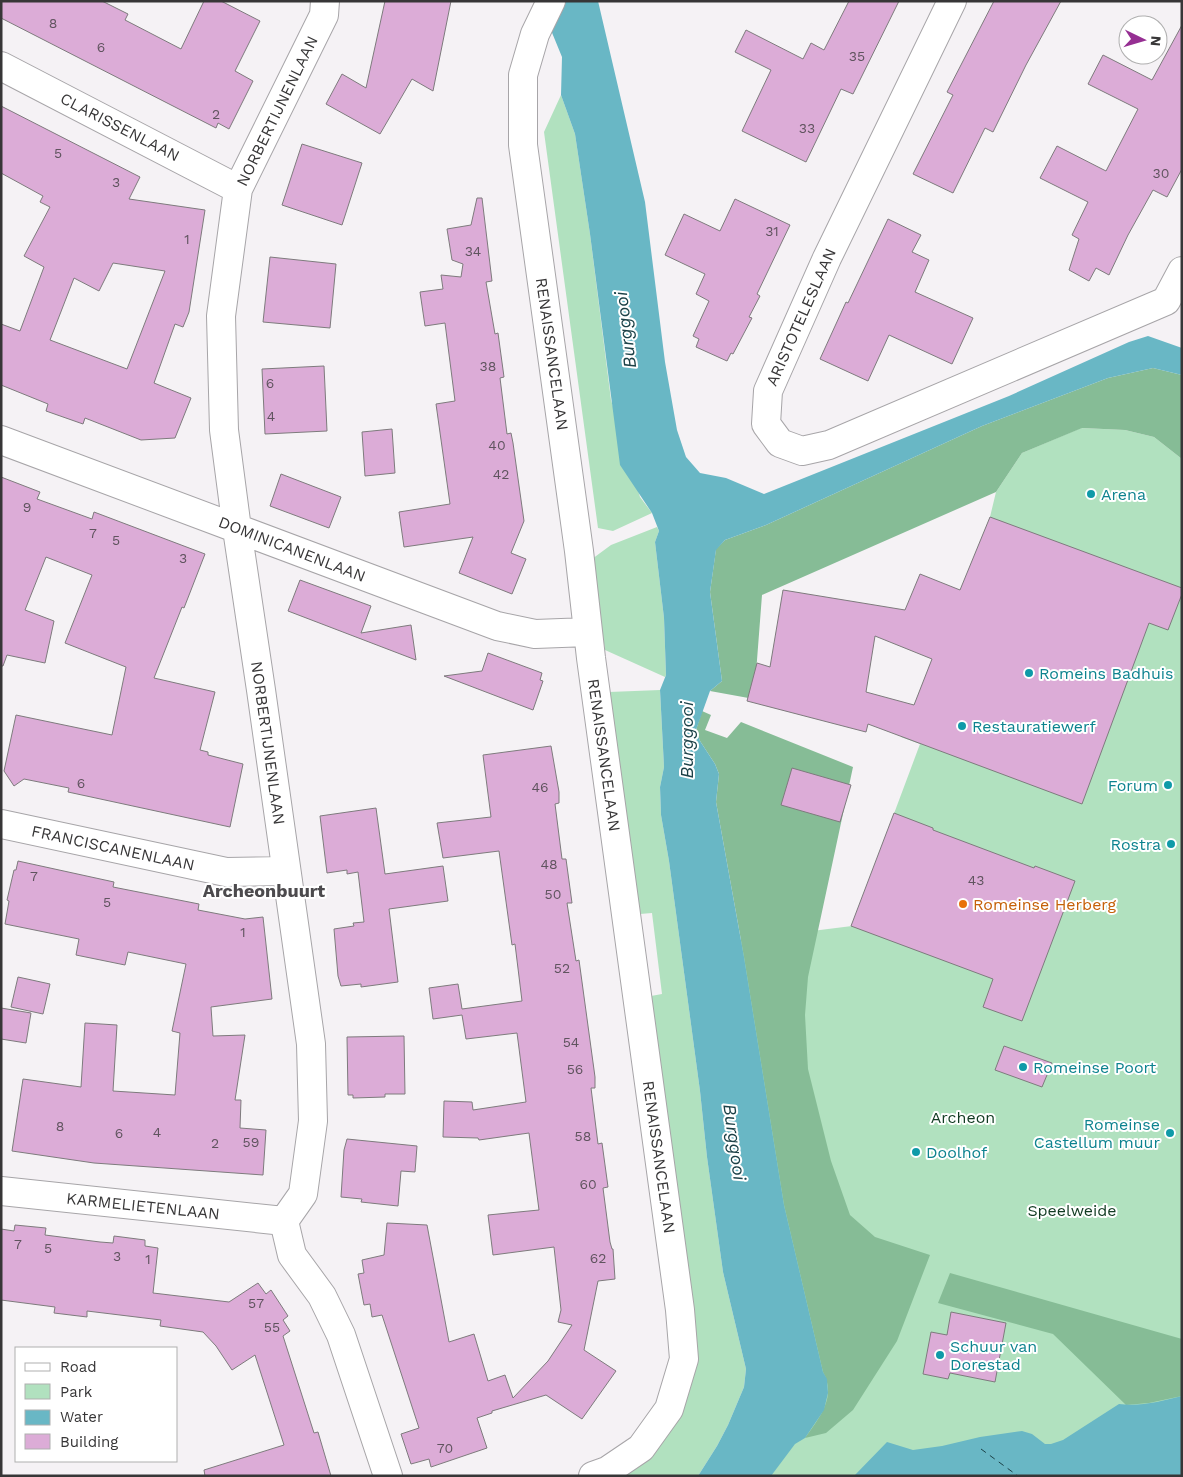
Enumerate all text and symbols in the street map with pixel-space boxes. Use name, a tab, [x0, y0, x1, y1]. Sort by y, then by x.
house number: 8	[49, 15, 57, 31]
north arrow	[1118, 15, 1168, 65]
street label: NORBERTIJNENLAAN	[232, 33, 322, 189]
text: N	[1148, 35, 1164, 47]
house number: 6	[97, 39, 105, 55]
house number: 35	[849, 48, 865, 64]
street label: CLARISSENLAAN	[57, 89, 183, 165]
house number: 2	[212, 106, 220, 122]
house number: 33	[799, 120, 815, 136]
house number: 5	[54, 145, 62, 161]
house number: 30	[1153, 165, 1169, 181]
house number: 3	[112, 174, 120, 190]
house number: 31	[765, 223, 779, 239]
house number: 1	[184, 231, 190, 247]
house number: 34	[465, 243, 481, 259]
street label: ARISTOTELESLAAN	[762, 245, 840, 389]
street label: RENAISSANCELAAN	[532, 276, 572, 432]
water label: Burggooi	[610, 289, 640, 370]
house number: 38	[480, 358, 496, 374]
house number: 6	[266, 375, 274, 391]
house number: 4	[267, 408, 275, 424]
house number: 40	[488, 437, 506, 453]
house number: 42	[493, 466, 509, 482]
place label: Arena	[1101, 485, 1146, 504]
marker: Arena	[1085, 488, 1097, 500]
house number: 9	[23, 499, 31, 515]
street label: DOMINICANENLAAN	[216, 512, 368, 586]
house number: 7	[89, 525, 97, 541]
house number: 5	[112, 532, 120, 548]
house number: 3	[179, 550, 187, 566]
street label: NORBERTIJNENLAAN	[247, 660, 289, 826]
place label: Romeins Badhuis	[1039, 664, 1174, 683]
marker: Romeins Badhuis	[1023, 667, 1035, 679]
street label: RENAISSANCELAAN	[584, 677, 624, 833]
water label: Burggooi	[676, 700, 697, 779]
place label: Restauratiewerf	[972, 717, 1097, 736]
marker: Restauratiewerf	[956, 720, 968, 732]
house number: 6	[77, 775, 85, 791]
place label: Forum	[1108, 776, 1158, 795]
house number: 46	[531, 779, 549, 795]
marker: Forum	[1162, 779, 1174, 791]
street label: FRANCISCANENLAAN	[30, 821, 196, 875]
place label: Rostra	[1111, 835, 1161, 854]
marker: Rostra	[1165, 838, 1177, 850]
house number: 48	[540, 856, 558, 872]
house number: 7	[30, 868, 38, 884]
house number: 43	[968, 872, 984, 888]
district label: Archeonbuurt	[203, 880, 325, 901]
house number: 50	[545, 886, 561, 902]
house number: 5	[103, 894, 111, 910]
place label: Romeinse Herberg	[973, 895, 1116, 914]
marker: Romeinse Herberg	[957, 898, 969, 910]
house number: 1	[240, 924, 246, 940]
house number: 52	[554, 960, 570, 976]
house number: 54	[563, 1034, 579, 1050]
place label: Romeinse Poort	[1033, 1058, 1157, 1077]
house number: 56	[567, 1061, 583, 1077]
marker: Romeinse Poort	[1017, 1061, 1029, 1073]
street label: RENAISSANCELAAN	[639, 1079, 679, 1235]
water label: Burggooi	[719, 1102, 751, 1183]
park label: Archeon	[931, 1108, 995, 1127]
place label: Romeinse Castellum muur	[1034, 1115, 1160, 1152]
house number: 8	[56, 1118, 64, 1134]
house number: 4	[153, 1124, 161, 1140]
house number: 6	[115, 1125, 123, 1141]
marker: Romeinse Castellum muur	[1164, 1127, 1176, 1139]
house number: 58	[575, 1128, 591, 1144]
house number: 59	[243, 1134, 259, 1150]
house number: 2	[211, 1135, 219, 1151]
place label: Doolhof	[926, 1143, 988, 1162]
marker: Doolhof	[910, 1146, 922, 1158]
house number: 60	[579, 1176, 597, 1192]
street label: KARMELIETENLAAN	[65, 1188, 221, 1224]
park label: Speelweide	[1027, 1201, 1117, 1220]
house number: 7	[14, 1236, 22, 1252]
house number: 5	[44, 1240, 52, 1256]
house number: 3	[113, 1248, 121, 1264]
house number: 62	[590, 1250, 606, 1266]
house number: 1	[145, 1251, 151, 1267]
house number: 57	[248, 1295, 264, 1311]
house number: 55	[264, 1319, 280, 1335]
place label: Schuur van Dorestad	[950, 1337, 1037, 1374]
legend	[15, 1347, 178, 1462]
marker: Schuur van Dorestad	[934, 1349, 946, 1361]
text: Road	[60, 1358, 97, 1376]
text: Park	[60, 1383, 93, 1401]
text: Water	[60, 1408, 103, 1426]
text: Building	[60, 1433, 118, 1451]
house number: 70	[437, 1440, 453, 1456]

